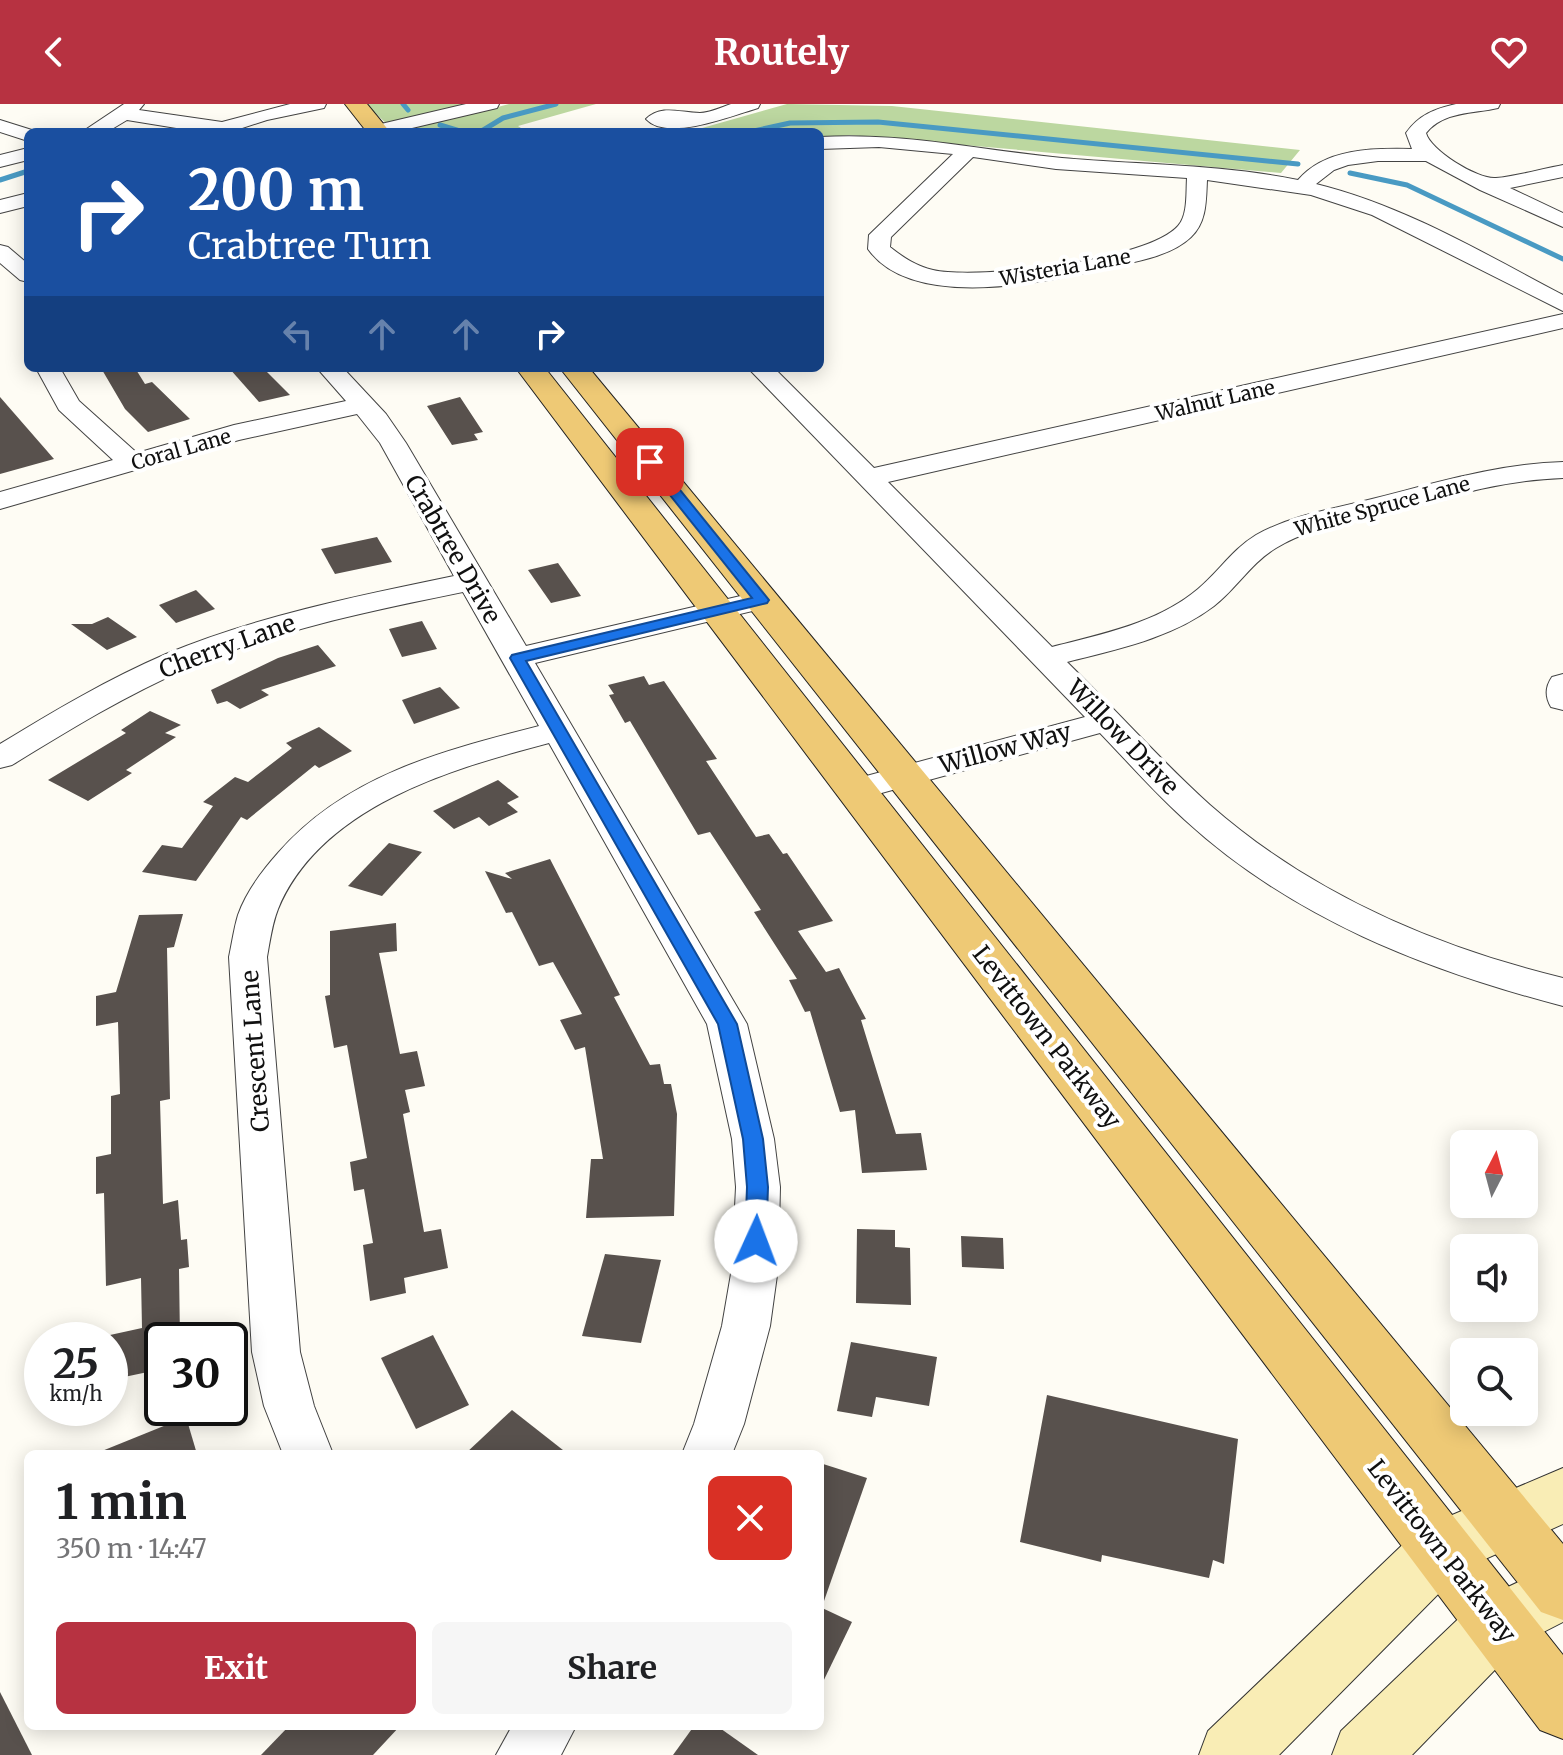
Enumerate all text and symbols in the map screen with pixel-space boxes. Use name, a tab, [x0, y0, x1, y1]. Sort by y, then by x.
icon: back	[32, 30, 76, 74]
text: Routely	[714, 30, 849, 75]
icon: heart	[1487, 30, 1531, 74]
text: 200 m	[188, 155, 364, 225]
icon: right	[56, 160, 160, 264]
text: Crabtree Turn	[188, 224, 431, 269]
street label: Wisteria Lane	[997, 243, 1132, 291]
icon: left	[276, 312, 320, 356]
icon: ahead	[360, 312, 404, 356]
icon: ahead	[444, 312, 488, 356]
icon: right	[528, 312, 572, 356]
street label: Walnut Lane	[1152, 374, 1277, 426]
street label: Coral Lane	[128, 423, 234, 475]
pin	[616, 428, 684, 496]
icon: arrive	[628, 440, 672, 484]
street label: Crabtree Drive	[398, 469, 508, 629]
street label: White Spruce Lane	[1291, 471, 1472, 542]
street label: Cherry Lane	[155, 607, 299, 685]
street label: Willow Drive	[1060, 672, 1186, 801]
street label: Willow Way	[935, 715, 1075, 781]
street label: Levittown Parkway	[966, 939, 1128, 1135]
street label: Crescent Lane	[234, 969, 276, 1133]
north arrow	[1450, 1130, 1538, 1218]
map controls	[1450, 1130, 1538, 1426]
position arrow	[714, 1199, 798, 1283]
button: sound	[1450, 1234, 1538, 1322]
speed limit sign: 30	[144, 1322, 248, 1426]
button: search	[1450, 1338, 1538, 1426]
text: 25	[53, 1339, 99, 1389]
text: km/h	[50, 1381, 102, 1406]
street label: Levittown Parkway	[1361, 1453, 1523, 1649]
text: 1 min	[56, 1472, 187, 1532]
button: close	[708, 1476, 792, 1560]
text: 350 m · 14:47	[56, 1532, 207, 1565]
button: Exit	[56, 1622, 416, 1714]
button: Share	[432, 1622, 792, 1714]

